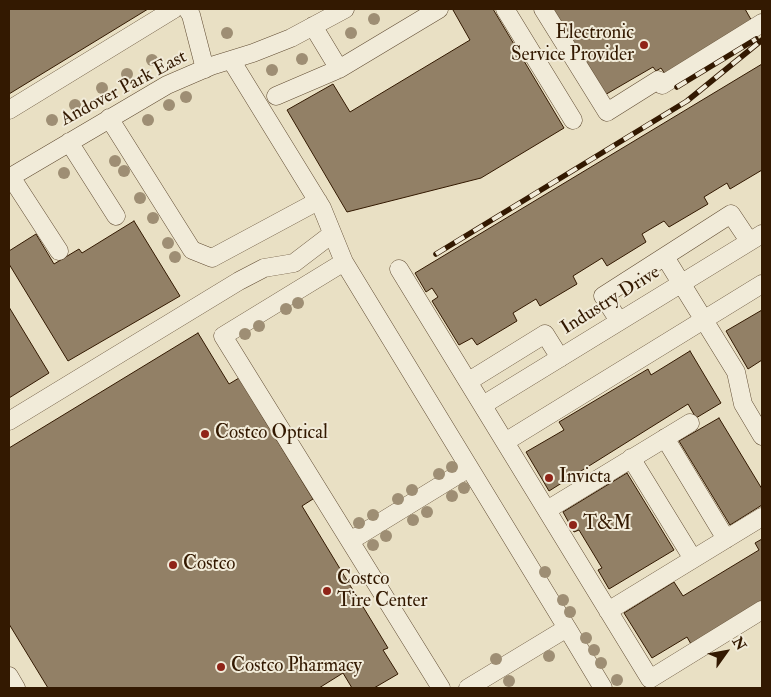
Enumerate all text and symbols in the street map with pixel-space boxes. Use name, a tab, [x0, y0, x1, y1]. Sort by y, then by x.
place label: Electronic Service Provider	[511, 23, 634, 67]
marker: Electronic Service Provider	[638, 39, 650, 51]
street label: Andover Park East	[57, 46, 191, 132]
street label: Industry Drive	[557, 262, 665, 340]
place label: Costco Optical	[215, 423, 328, 445]
marker: Costco Optical	[199, 428, 211, 440]
place label: Invicta	[559, 467, 611, 489]
marker: Invicta	[543, 472, 555, 484]
place label: T&M	[583, 514, 631, 536]
marker: T&M	[567, 519, 579, 531]
place label: Costco	[183, 554, 235, 576]
marker: Costco	[167, 559, 179, 571]
place label: Costco Tire Center	[337, 569, 428, 613]
marker: Costco Tire Center	[321, 585, 333, 597]
north arrow	[701, 627, 751, 677]
text: N	[729, 634, 750, 654]
place label: Costco Pharmacy	[231, 656, 362, 678]
marker: Costco Pharmacy	[215, 661, 227, 673]

